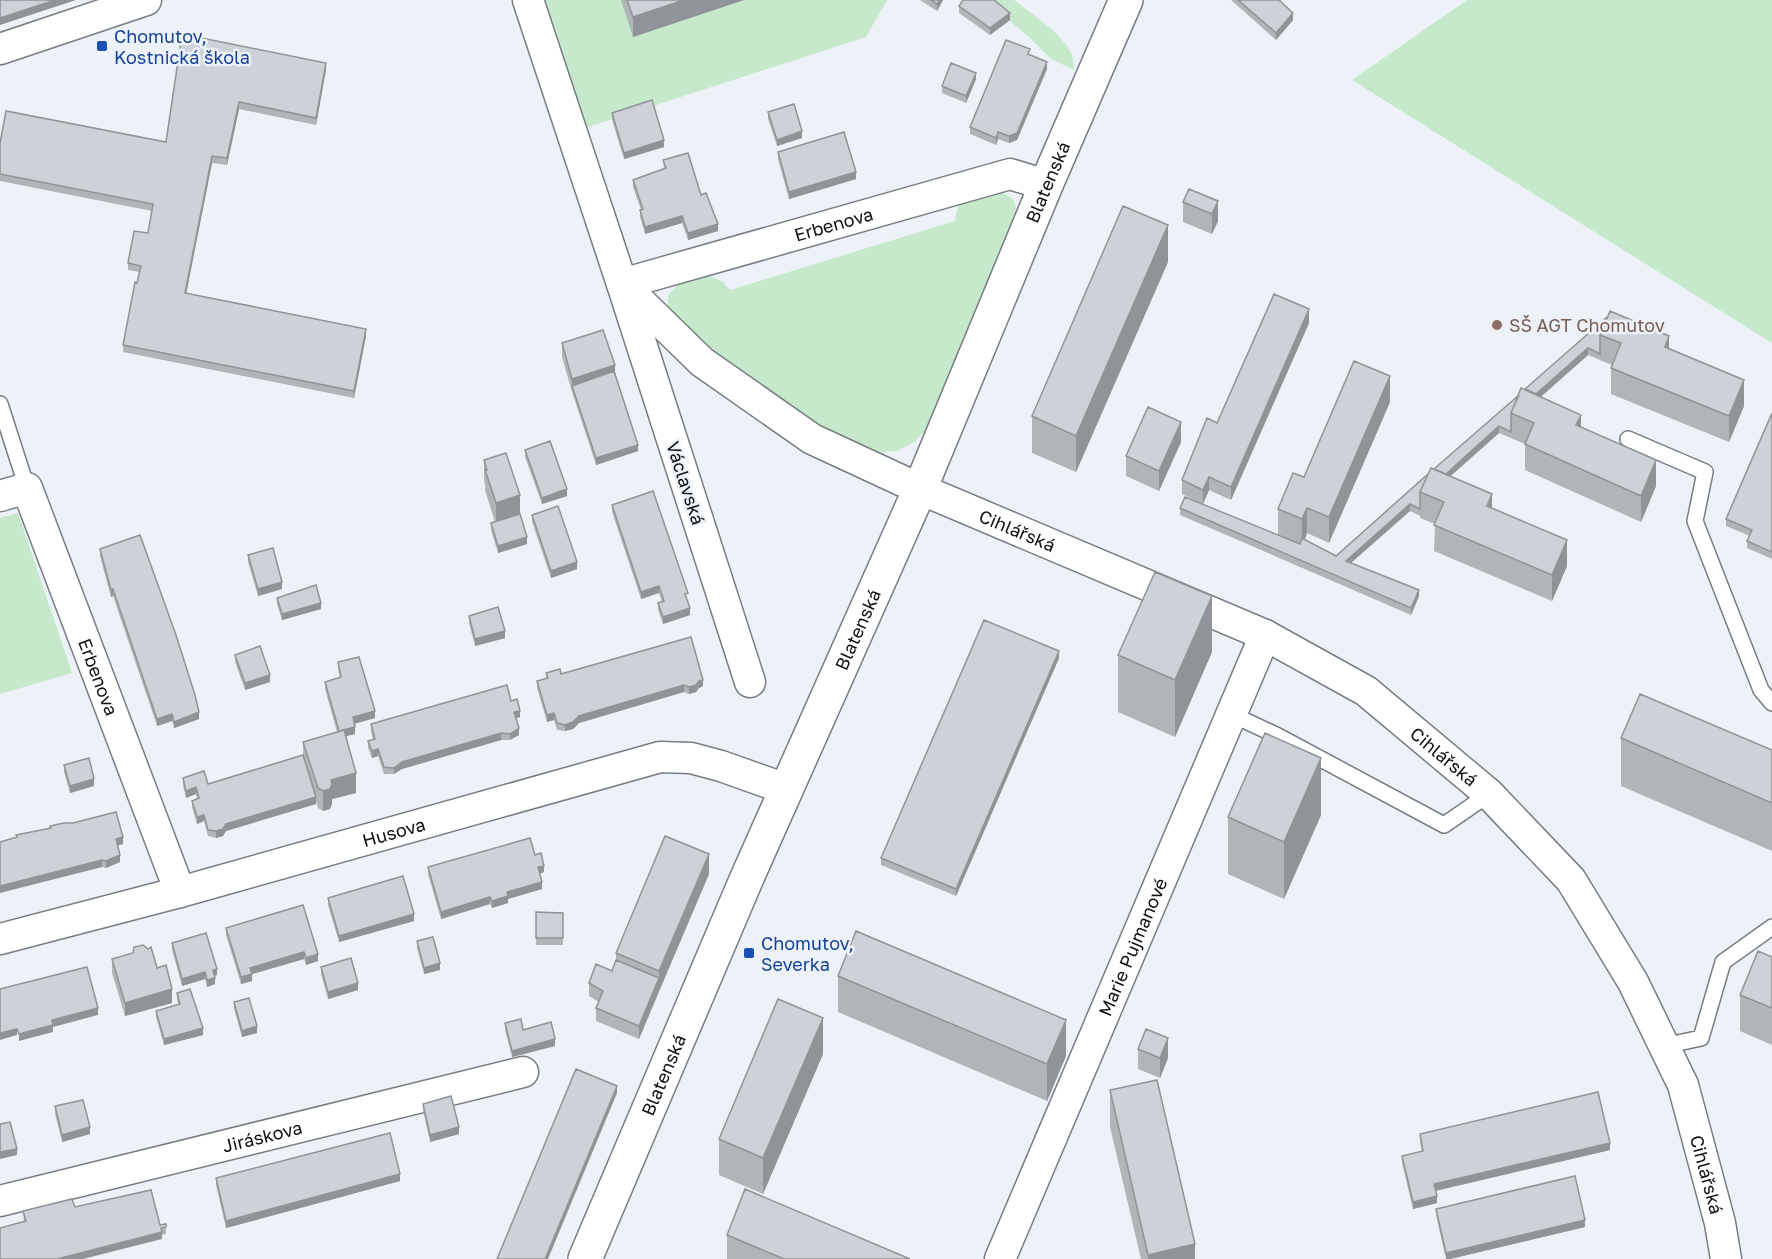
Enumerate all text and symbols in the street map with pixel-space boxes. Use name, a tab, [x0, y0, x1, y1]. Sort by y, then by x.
place label: Chomutov, Kostnická škola	[114, 25, 250, 68]
marker: Chomutov, Kostnická škola	[95, 39, 109, 53]
street label: Blatenská	[1021, 138, 1074, 226]
street label: Erbenova	[792, 202, 875, 246]
place label: SŠ AGT Chomutov	[1509, 314, 1665, 336]
marker: SŠ AGT Chomutov	[1490, 318, 1504, 332]
street label: Václavská	[662, 439, 710, 527]
street label: Cihlářská	[976, 504, 1059, 556]
street label: Blatenská	[830, 586, 885, 673]
street label: Erbenova	[74, 635, 123, 718]
street label: Cihlářská	[1406, 722, 1482, 791]
street label: Husova	[360, 813, 428, 851]
street label: Marie Pujmanové	[1093, 875, 1172, 1019]
place label: Chomutov, Severka	[761, 932, 854, 975]
marker: Chomutov, Severka	[742, 946, 756, 960]
street label: Blatenská	[636, 1031, 690, 1119]
street label: Jiráskova	[220, 1116, 304, 1157]
street label: Cihlářská	[1686, 1133, 1728, 1216]

